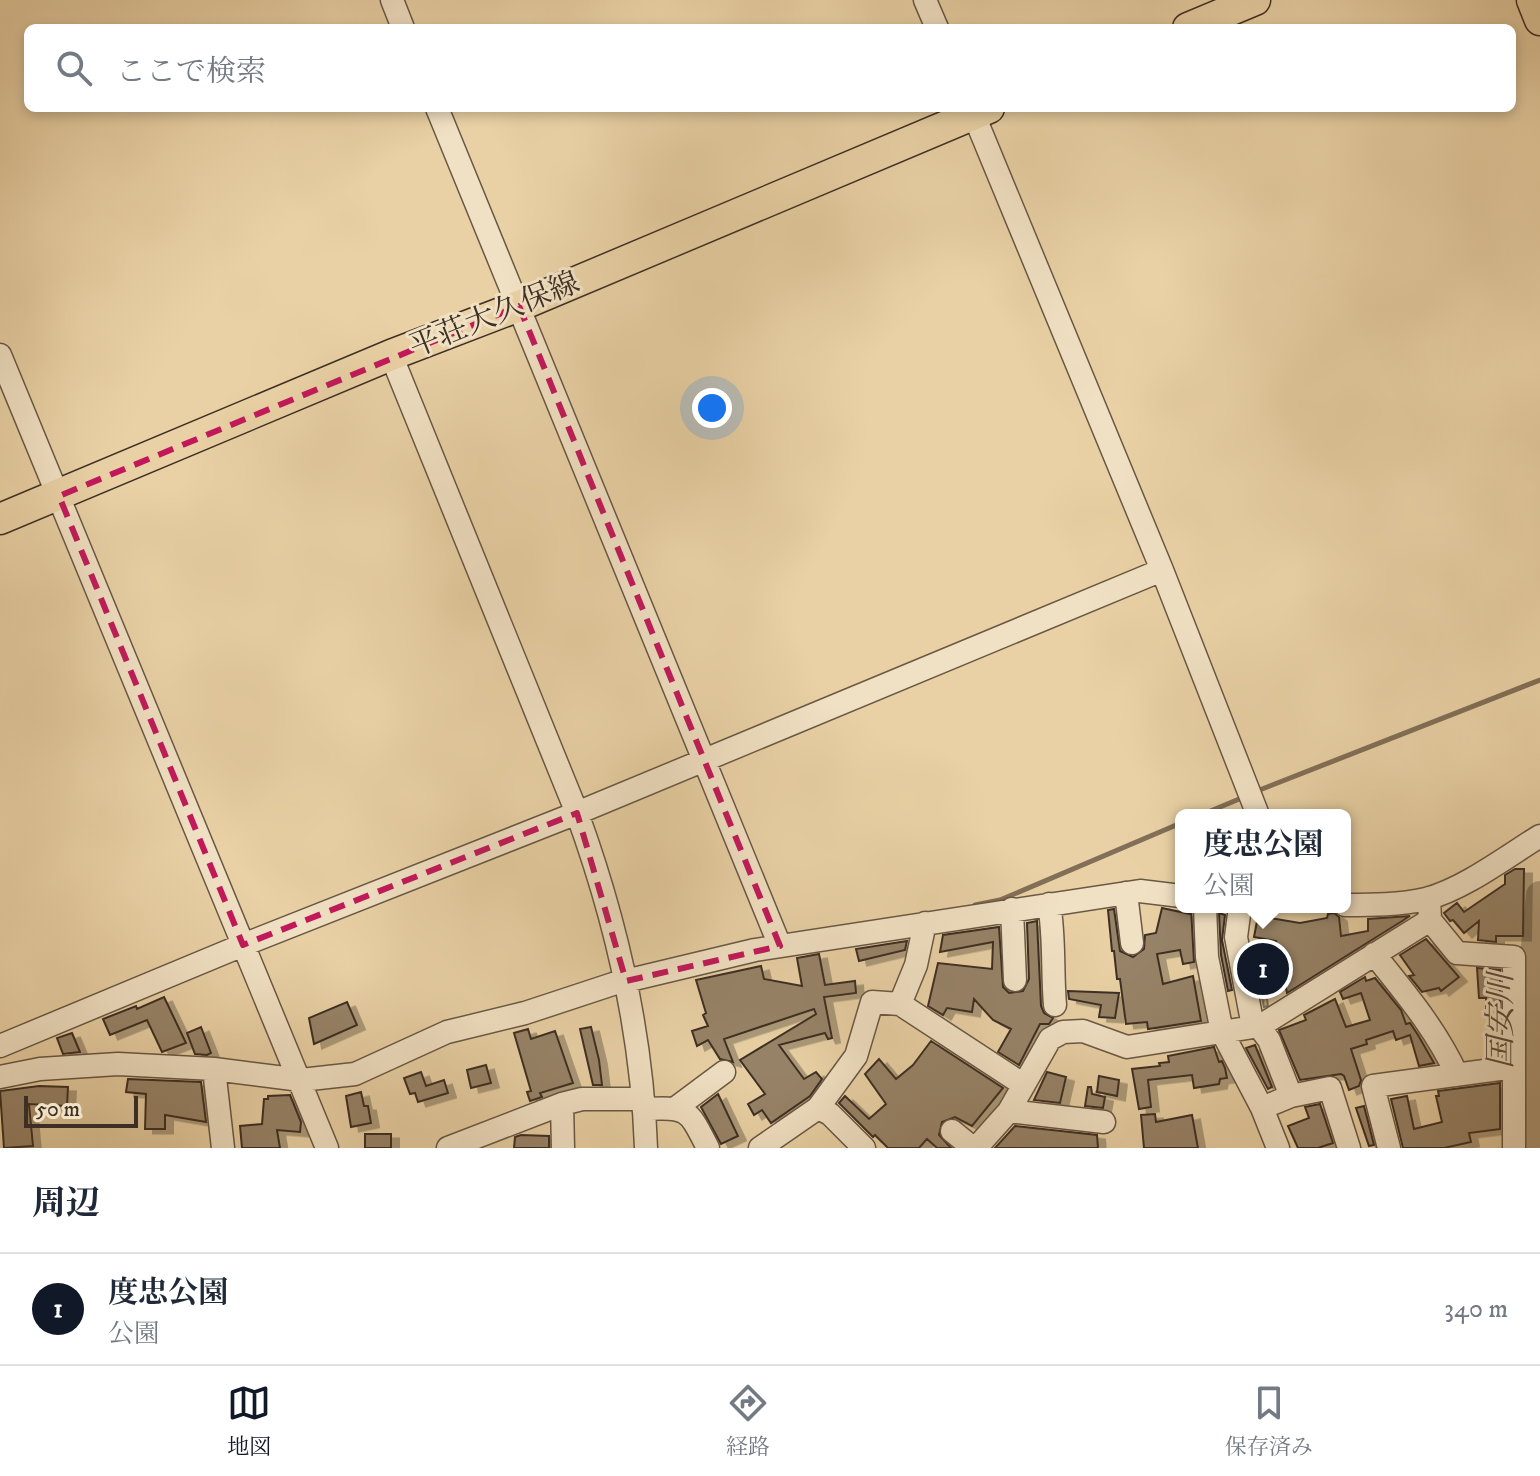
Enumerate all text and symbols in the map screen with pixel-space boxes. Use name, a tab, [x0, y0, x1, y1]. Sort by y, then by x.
search box	[24, 24, 1516, 112]
icon: search	[52, 46, 96, 90]
text: ここで検索	[116, 54, 266, 91]
street label: 平荘大久保線	[404, 265, 585, 366]
your location	[692, 388, 732, 428]
popup	[1175, 809, 1351, 913]
text: 度忠公園	[1203, 827, 1323, 864]
text: 公園	[1203, 870, 1255, 903]
pin: 1	[1237, 939, 1289, 999]
water label: 国安川	[1482, 970, 1522, 1069]
scale bar	[24, 1092, 138, 1128]
text: 50 m	[36, 1096, 80, 1123]
text: 周辺	[32, 1183, 100, 1225]
text: 度忠公園	[108, 1275, 228, 1312]
text: 1	[53, 1293, 63, 1326]
text: 340 m	[1444, 1293, 1508, 1326]
text: 公園	[108, 1318, 160, 1351]
tab: 地図	[227, 1381, 271, 1461]
tab: 経路	[726, 1381, 770, 1461]
tab: 保存済み	[1225, 1381, 1313, 1461]

